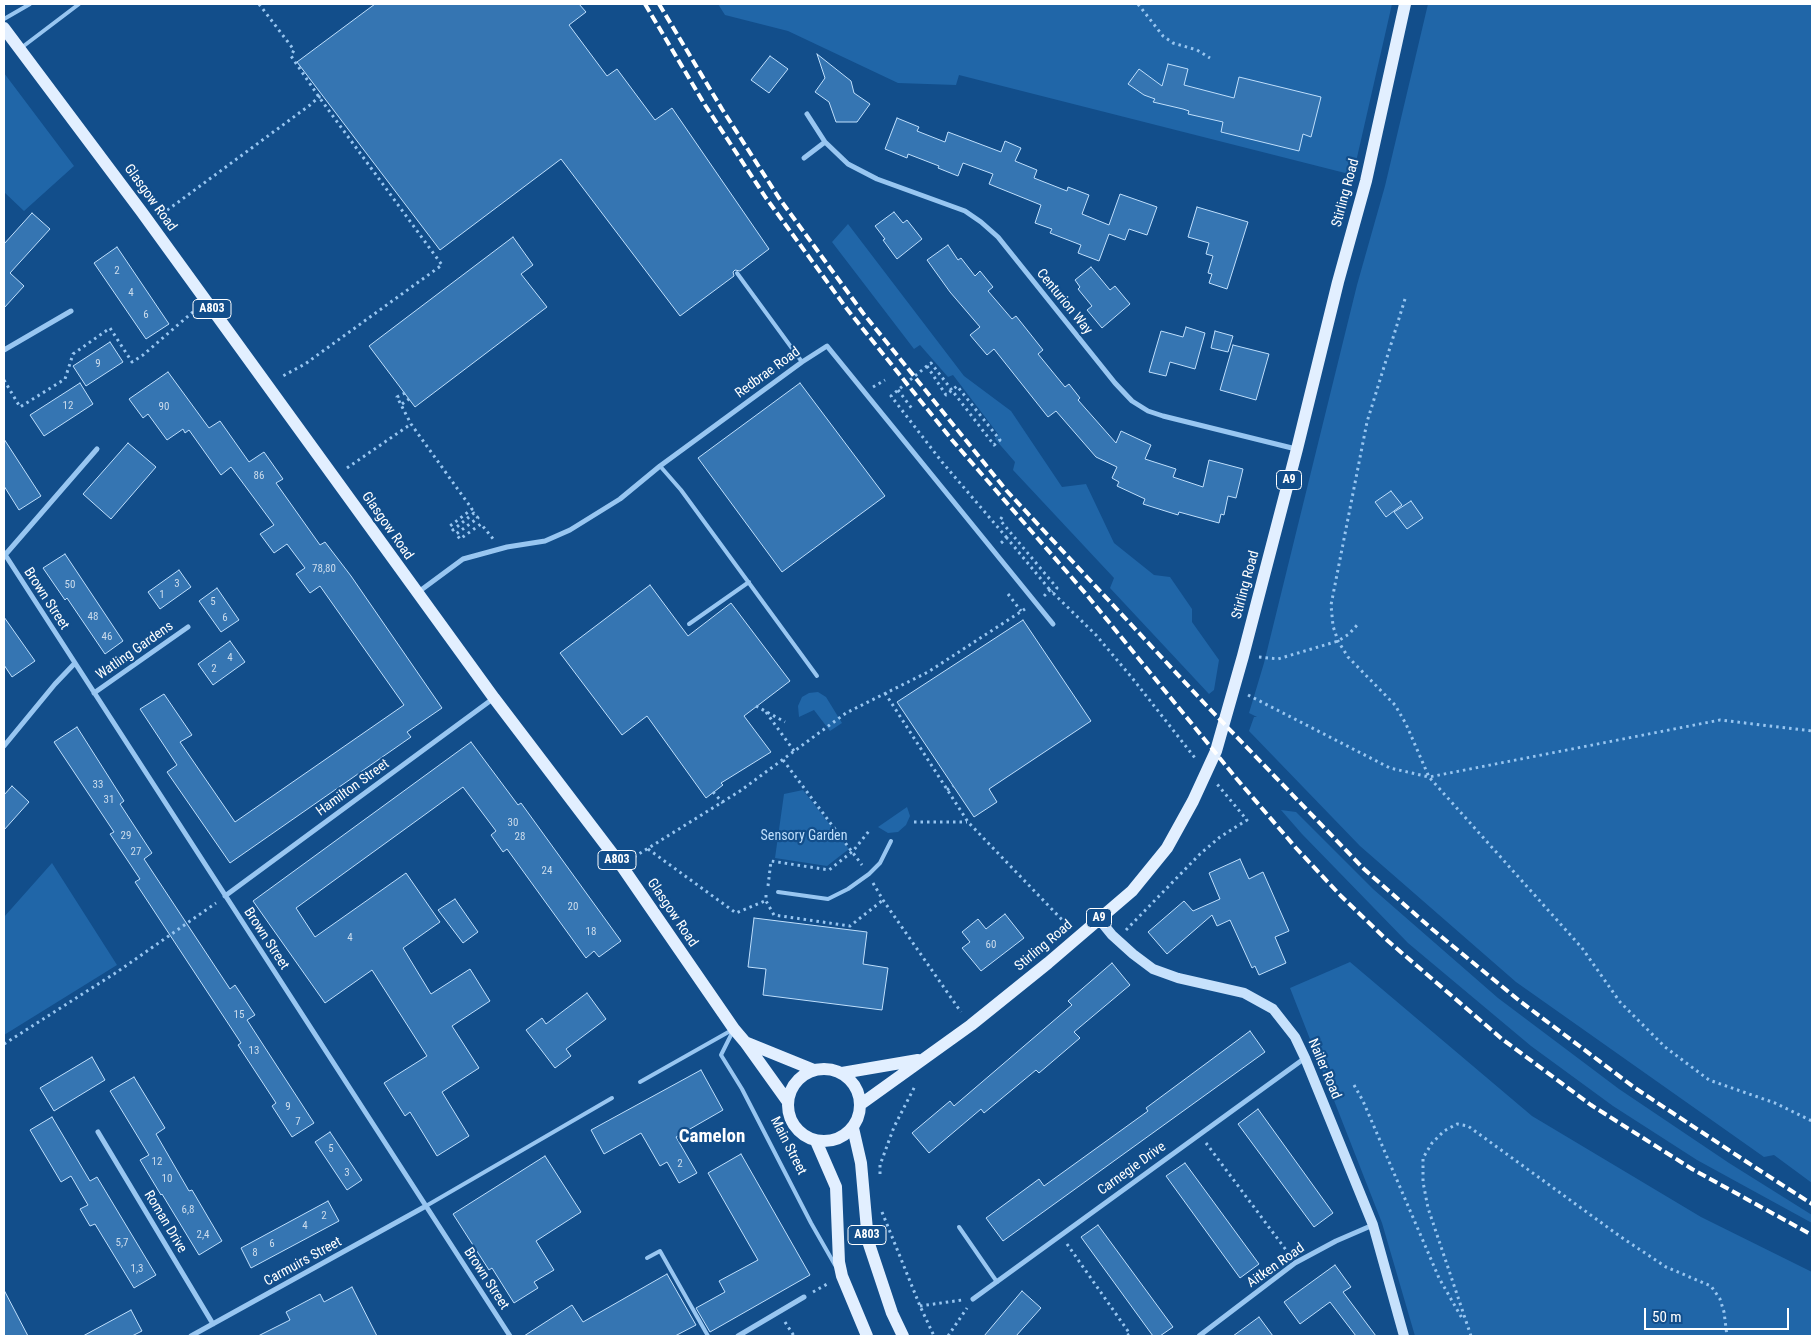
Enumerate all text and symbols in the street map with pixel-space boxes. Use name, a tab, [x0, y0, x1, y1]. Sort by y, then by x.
street label: Stirling Road	[1329, 157, 1363, 229]
street label: Glasgow Road	[120, 161, 180, 235]
house number: 2	[114, 264, 120, 278]
street label: Centurion Way	[1032, 266, 1096, 338]
house number: 4	[128, 286, 134, 300]
road number: A803	[193, 300, 231, 318]
house number: 6	[143, 308, 149, 322]
street label: Redbrae Road	[732, 344, 804, 402]
house number: 9	[95, 357, 101, 371]
house number: 12	[63, 399, 73, 413]
house number: 90	[159, 400, 169, 414]
house number: 86	[254, 469, 264, 483]
road number: A9	[1276, 470, 1302, 490]
street label: Glasgow Road	[357, 489, 417, 563]
street label: Stirling Road	[1229, 549, 1263, 621]
house number: 78,80	[312, 562, 336, 576]
street label: Brown Street	[20, 565, 72, 633]
house number: 3	[174, 577, 180, 591]
house number: 50	[65, 578, 75, 592]
house number: 1	[159, 588, 165, 602]
house number: 5	[210, 595, 216, 609]
house number: 48	[88, 610, 98, 624]
house number: 6	[222, 611, 228, 625]
street label: Watling Gardens	[93, 618, 177, 684]
house number: 46	[102, 630, 112, 644]
house number: 4	[227, 651, 233, 665]
house number: 2	[211, 662, 217, 676]
street label: Hamilton Street	[313, 756, 393, 820]
house number: 33	[93, 778, 103, 792]
house number: 31	[104, 793, 114, 807]
house number: 30	[508, 816, 518, 830]
park label: Sensory Garden	[761, 828, 847, 844]
house number: 29	[121, 829, 131, 843]
house number: 28	[515, 830, 525, 844]
house number: 27	[131, 845, 141, 859]
road number: A803	[598, 850, 636, 870]
house number: 24	[542, 864, 552, 878]
street label: Glasgow Road	[643, 876, 701, 950]
house number: 20	[568, 900, 578, 914]
street label: Brown Street	[240, 905, 292, 973]
road number: A9	[1086, 908, 1112, 928]
street label: Stirling Road	[1012, 917, 1076, 975]
house number: 18	[586, 925, 596, 939]
house number: 4	[347, 931, 353, 945]
house number: 60	[986, 938, 996, 952]
house number: 15	[234, 1008, 244, 1022]
street label: Nailer Road	[1304, 1036, 1344, 1102]
house number: 13	[249, 1044, 259, 1058]
house number: 9	[285, 1100, 291, 1114]
street label: Main Street	[766, 1114, 810, 1178]
house number: 7	[295, 1115, 301, 1129]
district label: Camelon	[679, 1126, 745, 1148]
street label: Carnegie Drive	[1095, 1139, 1169, 1199]
house number: 5	[328, 1142, 334, 1156]
house number: 12	[152, 1155, 162, 1169]
house number: 2	[677, 1157, 683, 1171]
house number: 3	[344, 1166, 350, 1180]
house number: 10	[162, 1172, 172, 1186]
street label: Roman Drive	[140, 1188, 190, 1256]
house number: 6,8	[181, 1203, 195, 1217]
house number: 2	[321, 1209, 327, 1223]
house number: 4	[302, 1219, 308, 1233]
road number: A803	[848, 1226, 886, 1244]
house number: 2,4	[196, 1228, 210, 1242]
street label: Carmuirs Street	[261, 1234, 345, 1290]
house number: 5,7	[115, 1236, 129, 1250]
house number: 6	[269, 1237, 275, 1251]
street label: Aitken Road	[1244, 1240, 1308, 1292]
street label: Brown Street	[460, 1245, 512, 1313]
house number: 8	[252, 1246, 258, 1260]
house number: 1,3	[130, 1262, 144, 1276]
scale bar	[1646, 1298, 1791, 1330]
text: 50 m	[1652, 1308, 1682, 1326]

